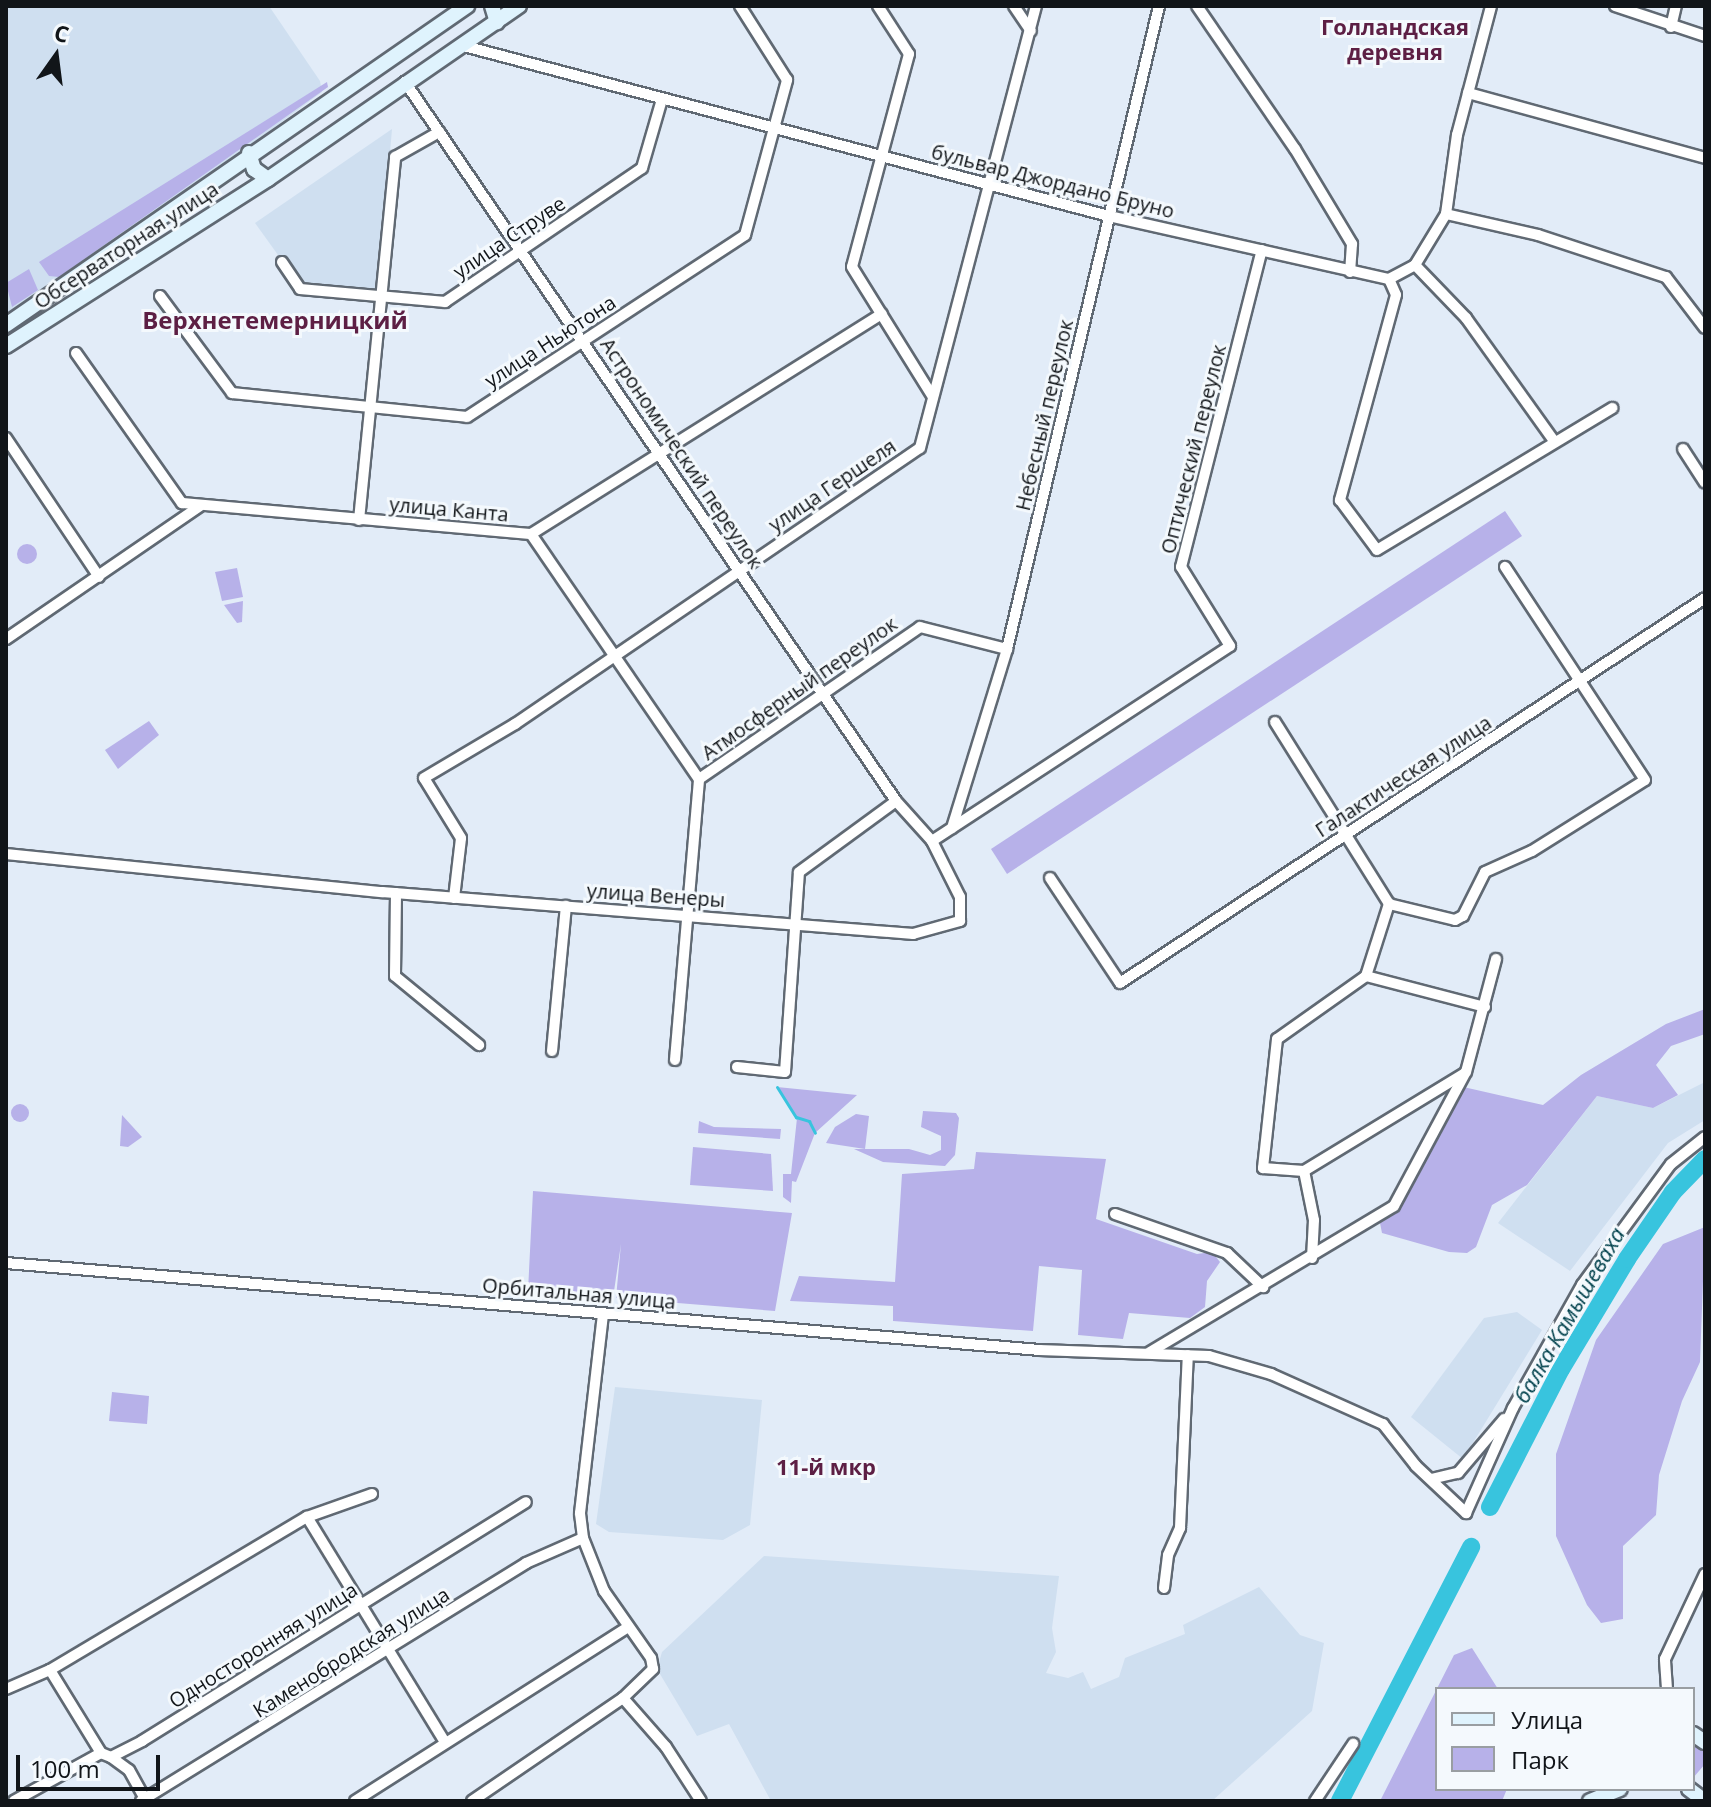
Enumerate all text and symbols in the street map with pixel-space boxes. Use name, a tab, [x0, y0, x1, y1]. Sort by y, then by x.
district label: Голландская деревня	[1321, 13, 1469, 64]
north arrow	[16, 16, 96, 96]
text: С	[51, 16, 72, 49]
street label: бульвар Джордано Бруно	[929, 139, 1177, 223]
street label: Обсерваторная улица	[29, 176, 223, 314]
street label: улица Струве	[448, 191, 570, 283]
street label: улица Ньютона	[480, 290, 620, 392]
district label: Верхнетемерницкий	[142, 306, 408, 334]
street label: Небесный переулок	[1010, 317, 1078, 513]
street label: Астрономический переулок	[596, 333, 768, 573]
street label: Оптический переулок	[1155, 342, 1231, 556]
street label: улица Гершеля	[764, 434, 900, 536]
street label: улица Канта	[388, 492, 510, 526]
street label: Атмосферный переулок	[697, 611, 901, 765]
street label: Галактическая улица	[1310, 710, 1496, 842]
street label: улица Венеры	[586, 878, 726, 912]
water label: балка Камышеваха	[1508, 1223, 1630, 1407]
street label: Орбитальная улица	[481, 1273, 677, 1313]
district label: 11-й мкр	[776, 1454, 876, 1480]
street label: Односторонняя улица	[164, 1577, 362, 1713]
street label: Каменобродская улица	[249, 1582, 453, 1722]
legend	[1435, 1687, 1695, 1791]
text: Улица	[1511, 1703, 1583, 1736]
scale bar	[20, 1739, 164, 1789]
text: Парк	[1511, 1743, 1569, 1776]
text: 100 m	[30, 1752, 100, 1785]

